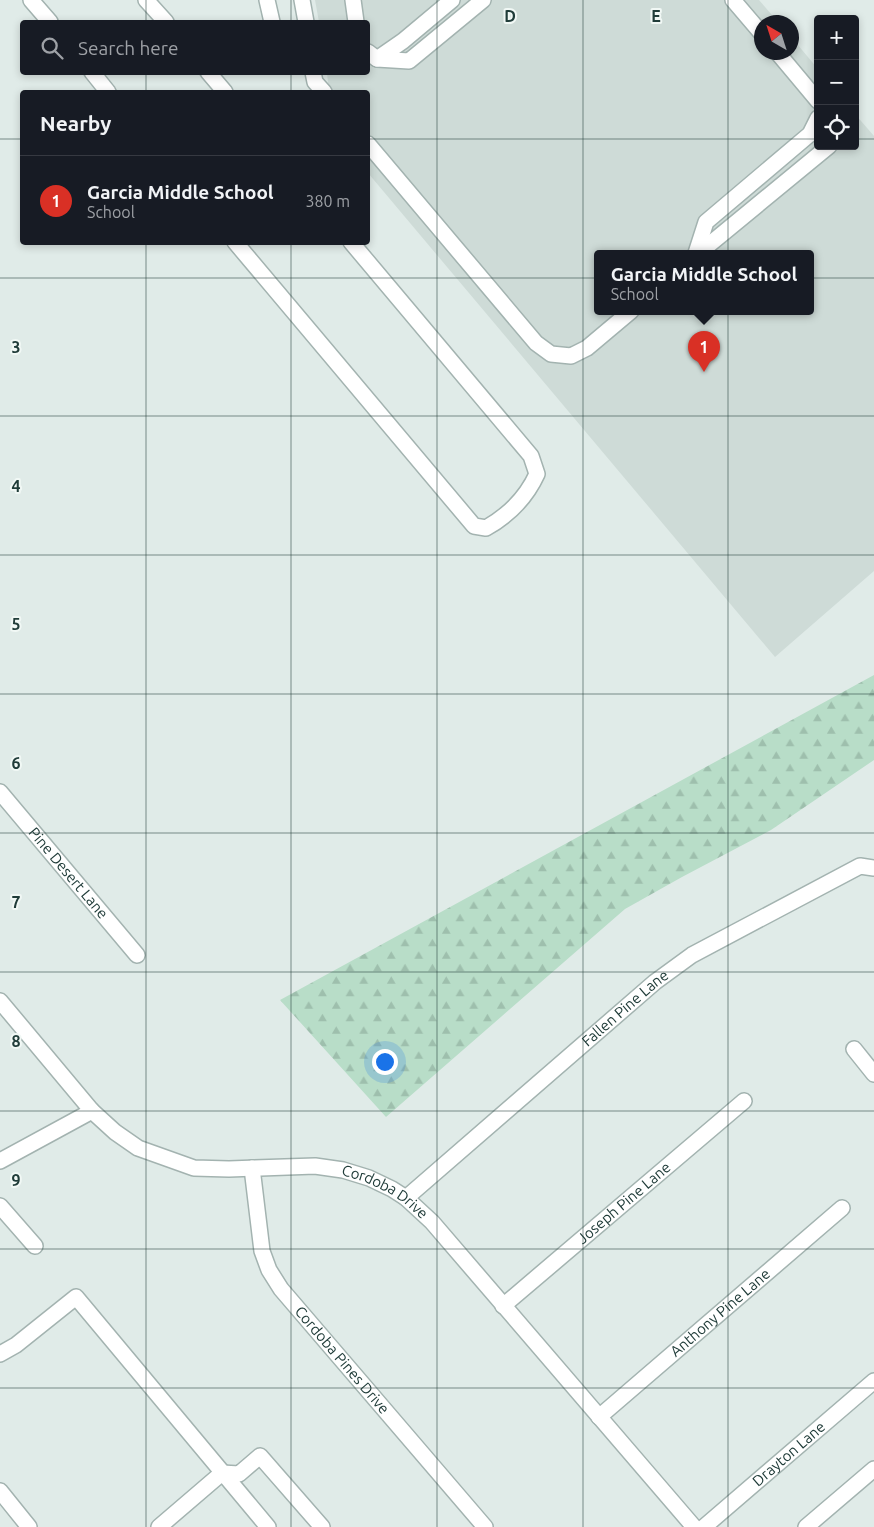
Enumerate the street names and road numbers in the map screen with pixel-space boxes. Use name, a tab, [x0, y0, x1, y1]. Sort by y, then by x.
street label: Pine Desert Lane	[25, 824, 112, 922]
street label: Fallen Pine Lane	[578, 966, 671, 1050]
street label: Joseph Pine Lane	[574, 1158, 674, 1247]
street label: Cordoba Drive	[340, 1161, 432, 1222]
street label: Anthony Pine Lane	[667, 1265, 773, 1360]
street label: Cordoba Pines Drive	[292, 1303, 393, 1417]
street label: Drayton Lane	[749, 1418, 828, 1489]

